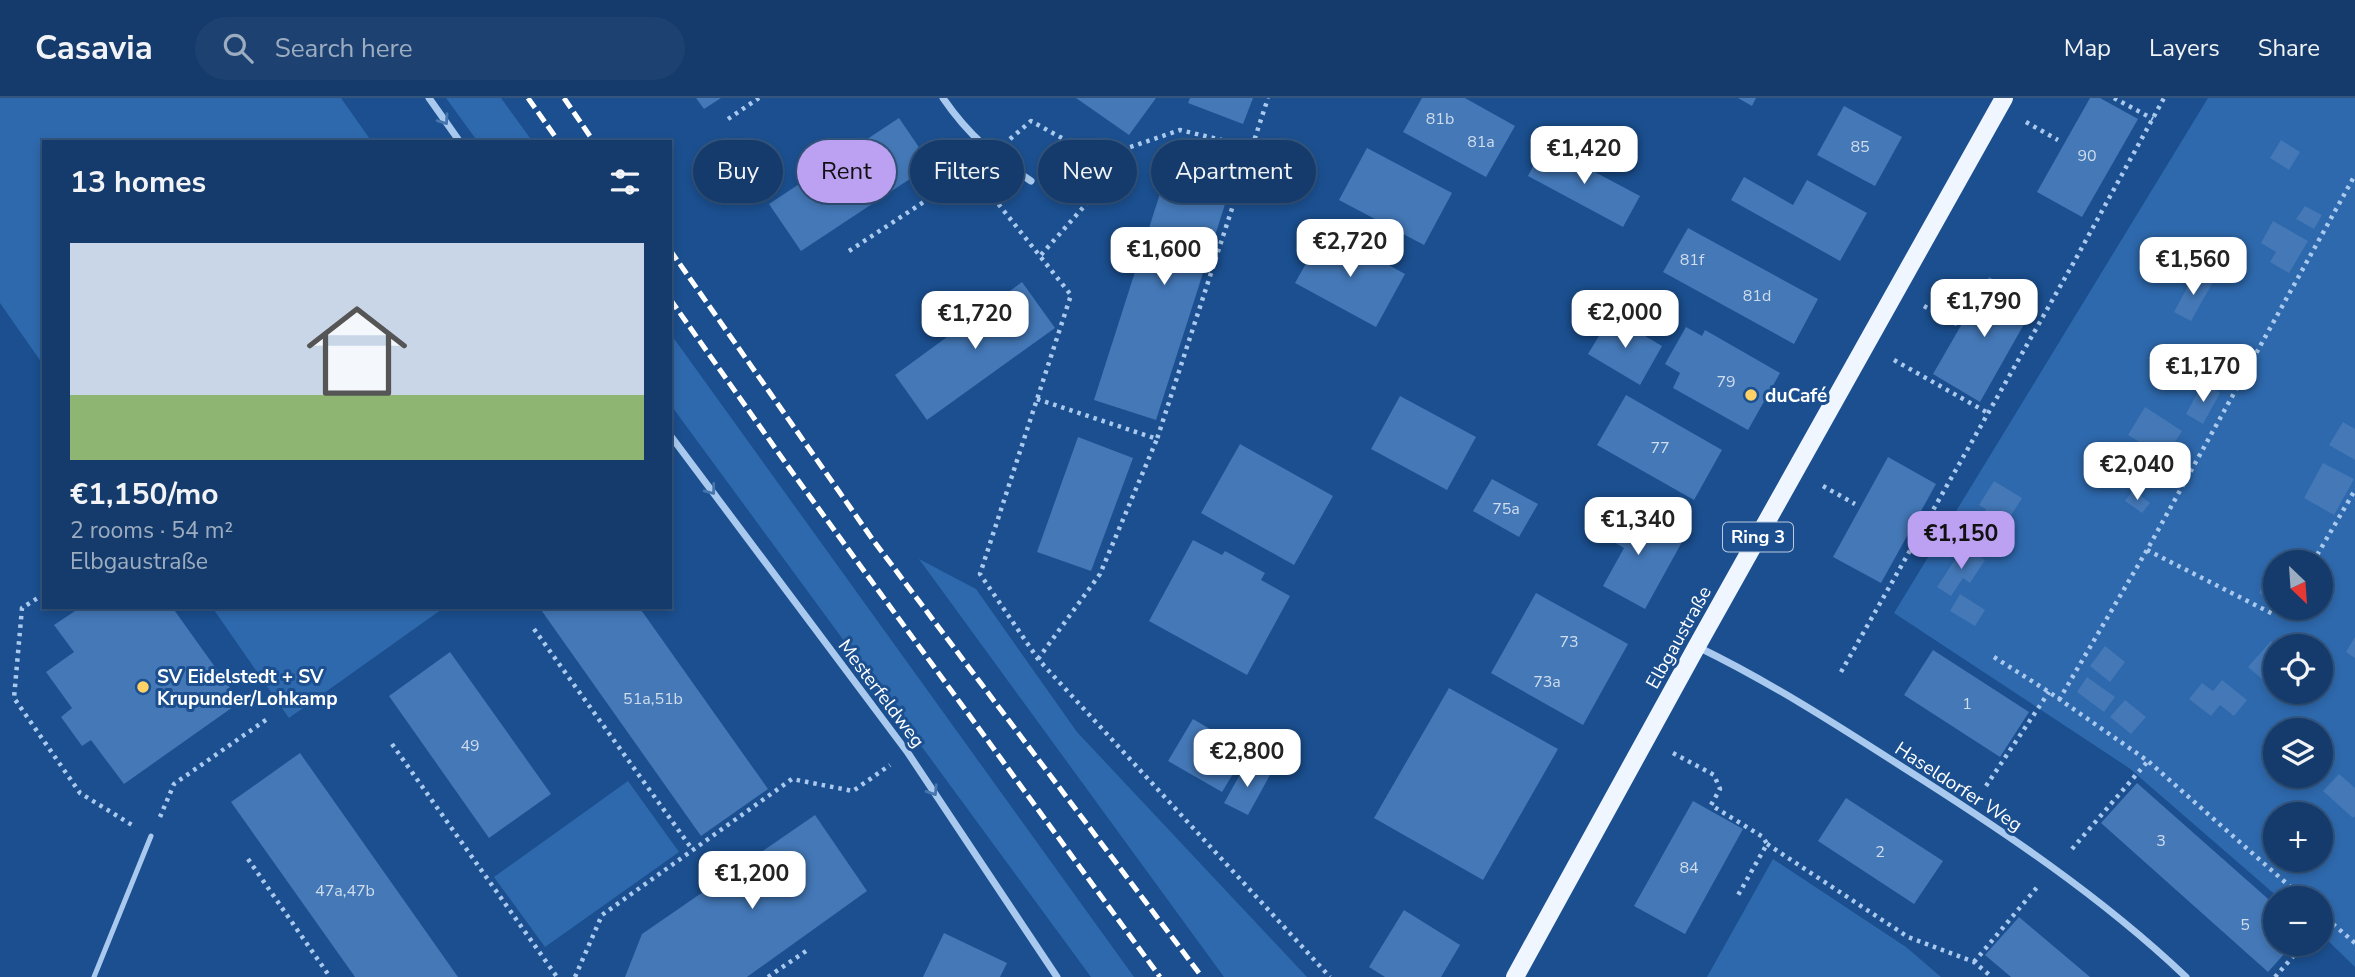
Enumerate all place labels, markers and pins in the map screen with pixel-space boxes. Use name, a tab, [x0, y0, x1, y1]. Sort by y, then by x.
pin: €1,420	[1527, 126, 1641, 186]
pin: €2,720	[1293, 220, 1407, 279]
pin: €1,600	[1107, 228, 1221, 287]
pin: €1,560	[2136, 238, 2250, 297]
pin: €1,790	[1927, 280, 2041, 339]
pin: €2,000	[1568, 290, 1682, 350]
pin: €1,720	[918, 292, 1032, 351]
pin: €1,170	[2146, 344, 2260, 404]
place label: duCafé	[1765, 383, 1827, 409]
marker: duCafé	[1743, 387, 1759, 403]
pin: €2,040	[2080, 442, 2194, 502]
pin: €1,340	[1581, 498, 1695, 557]
pin: €1,150	[1904, 512, 2018, 571]
place label: SV Eidelstedt + SV Krupunder/Lohkamp	[157, 664, 338, 712]
marker: SV Eidelstedt + SV Krupunder/Lohkamp	[135, 679, 151, 695]
pin: €2,800	[1190, 730, 1304, 789]
pin: €1,200	[695, 852, 809, 911]

